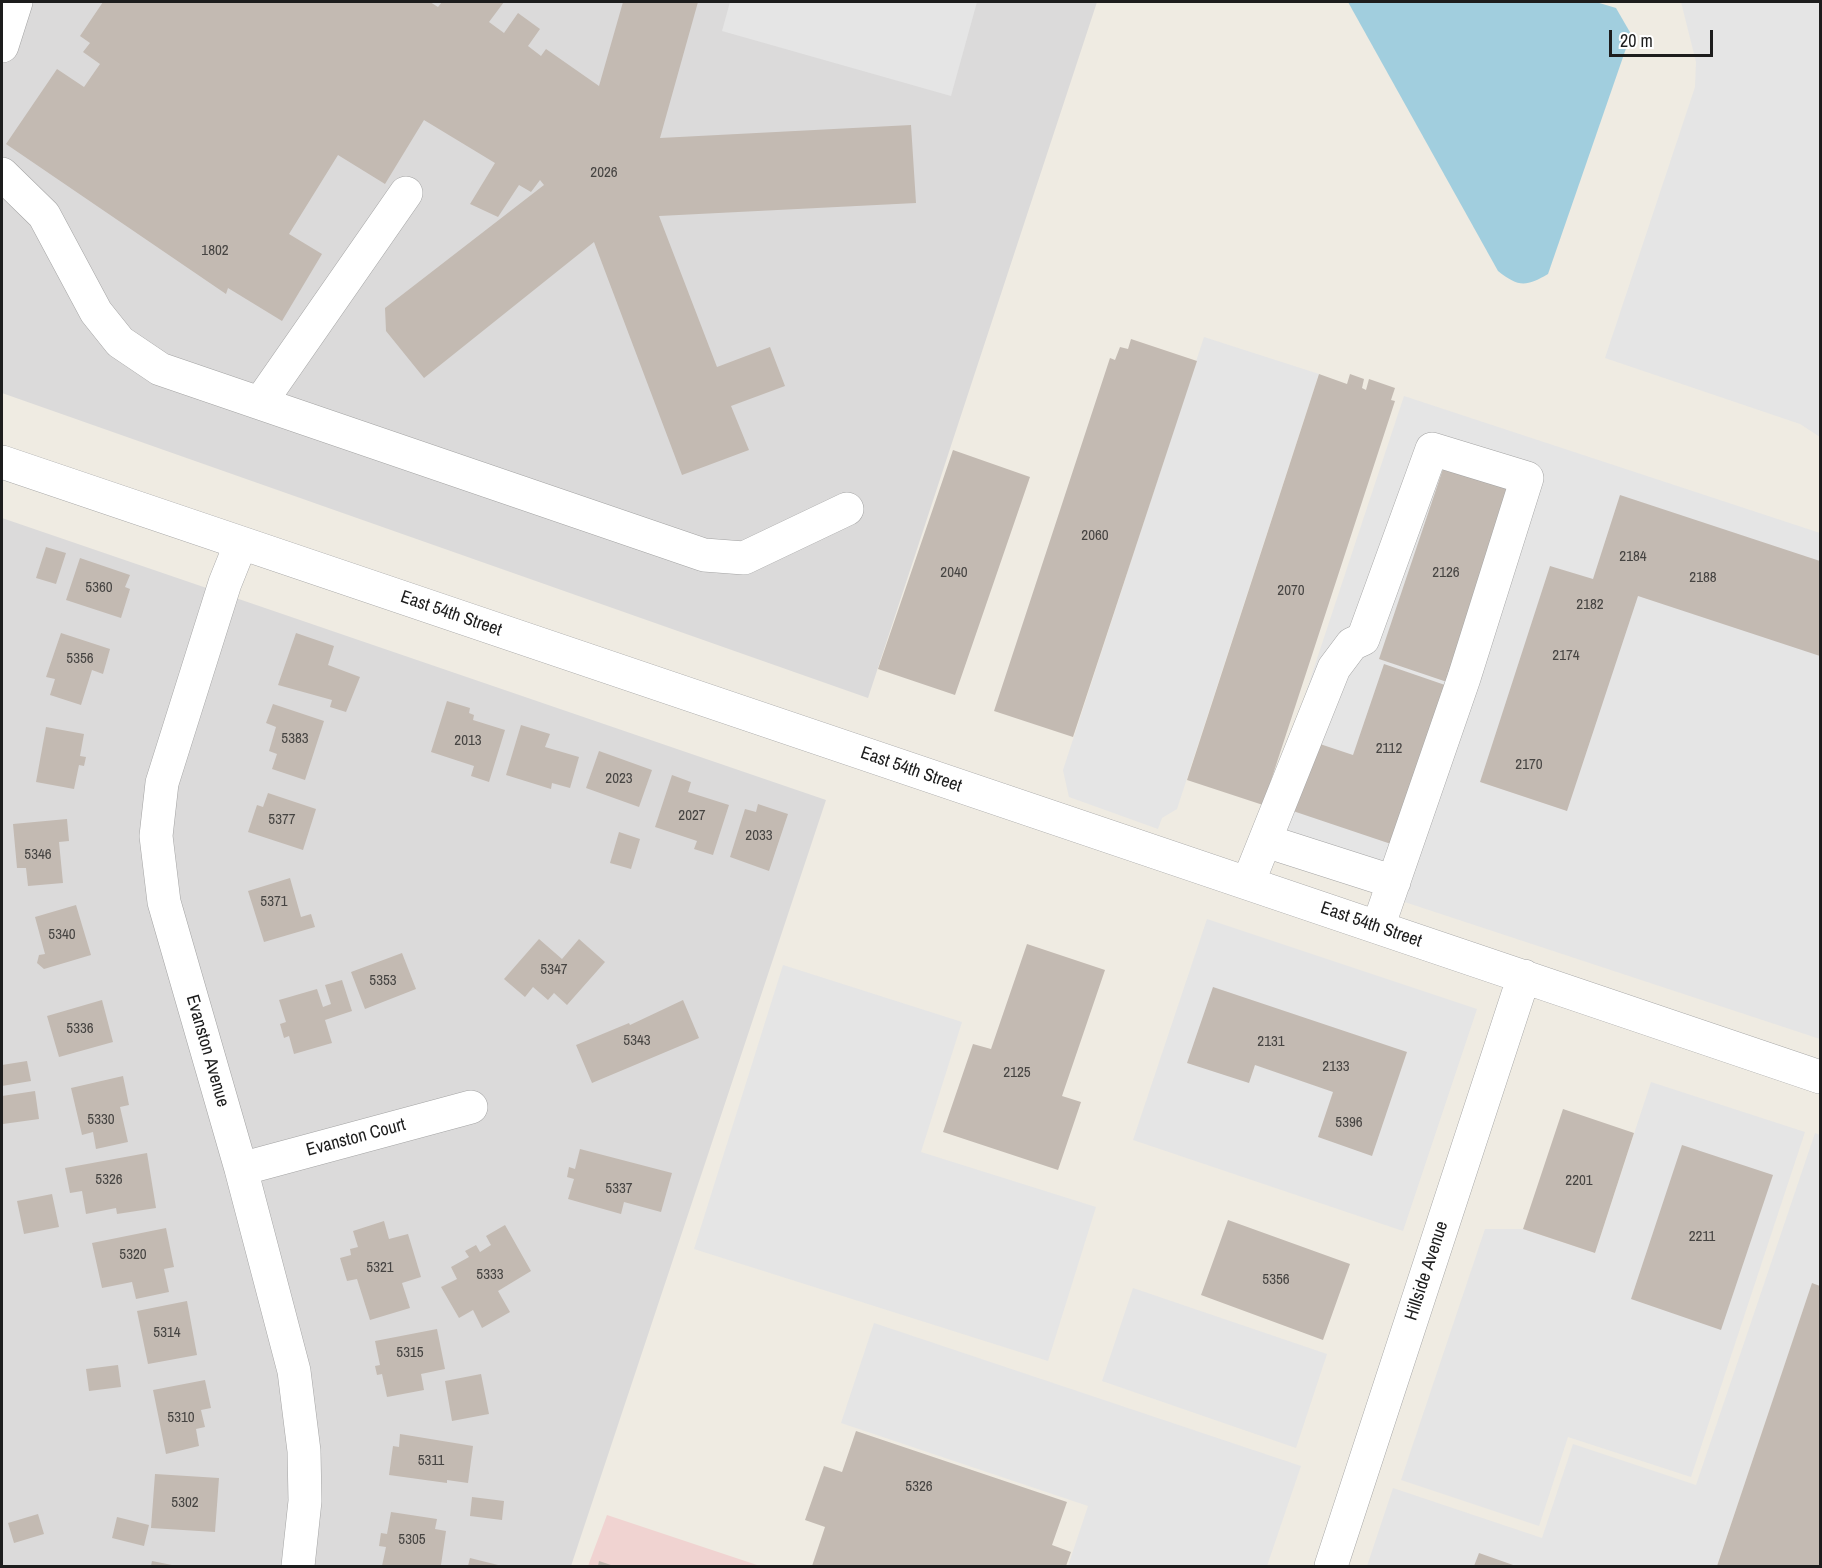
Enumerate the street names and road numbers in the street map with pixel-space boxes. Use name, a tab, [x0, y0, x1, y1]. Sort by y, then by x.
street label: East 54th Street	[397, 587, 505, 641]
street label: East 54th Street	[857, 743, 965, 797]
street label: East 54th Street	[1317, 898, 1425, 952]
street label: Evanston Avenue	[181, 993, 233, 1109]
street label: Evanston Court	[304, 1114, 408, 1162]
street label: Hillside Avenue	[1401, 1219, 1453, 1323]

